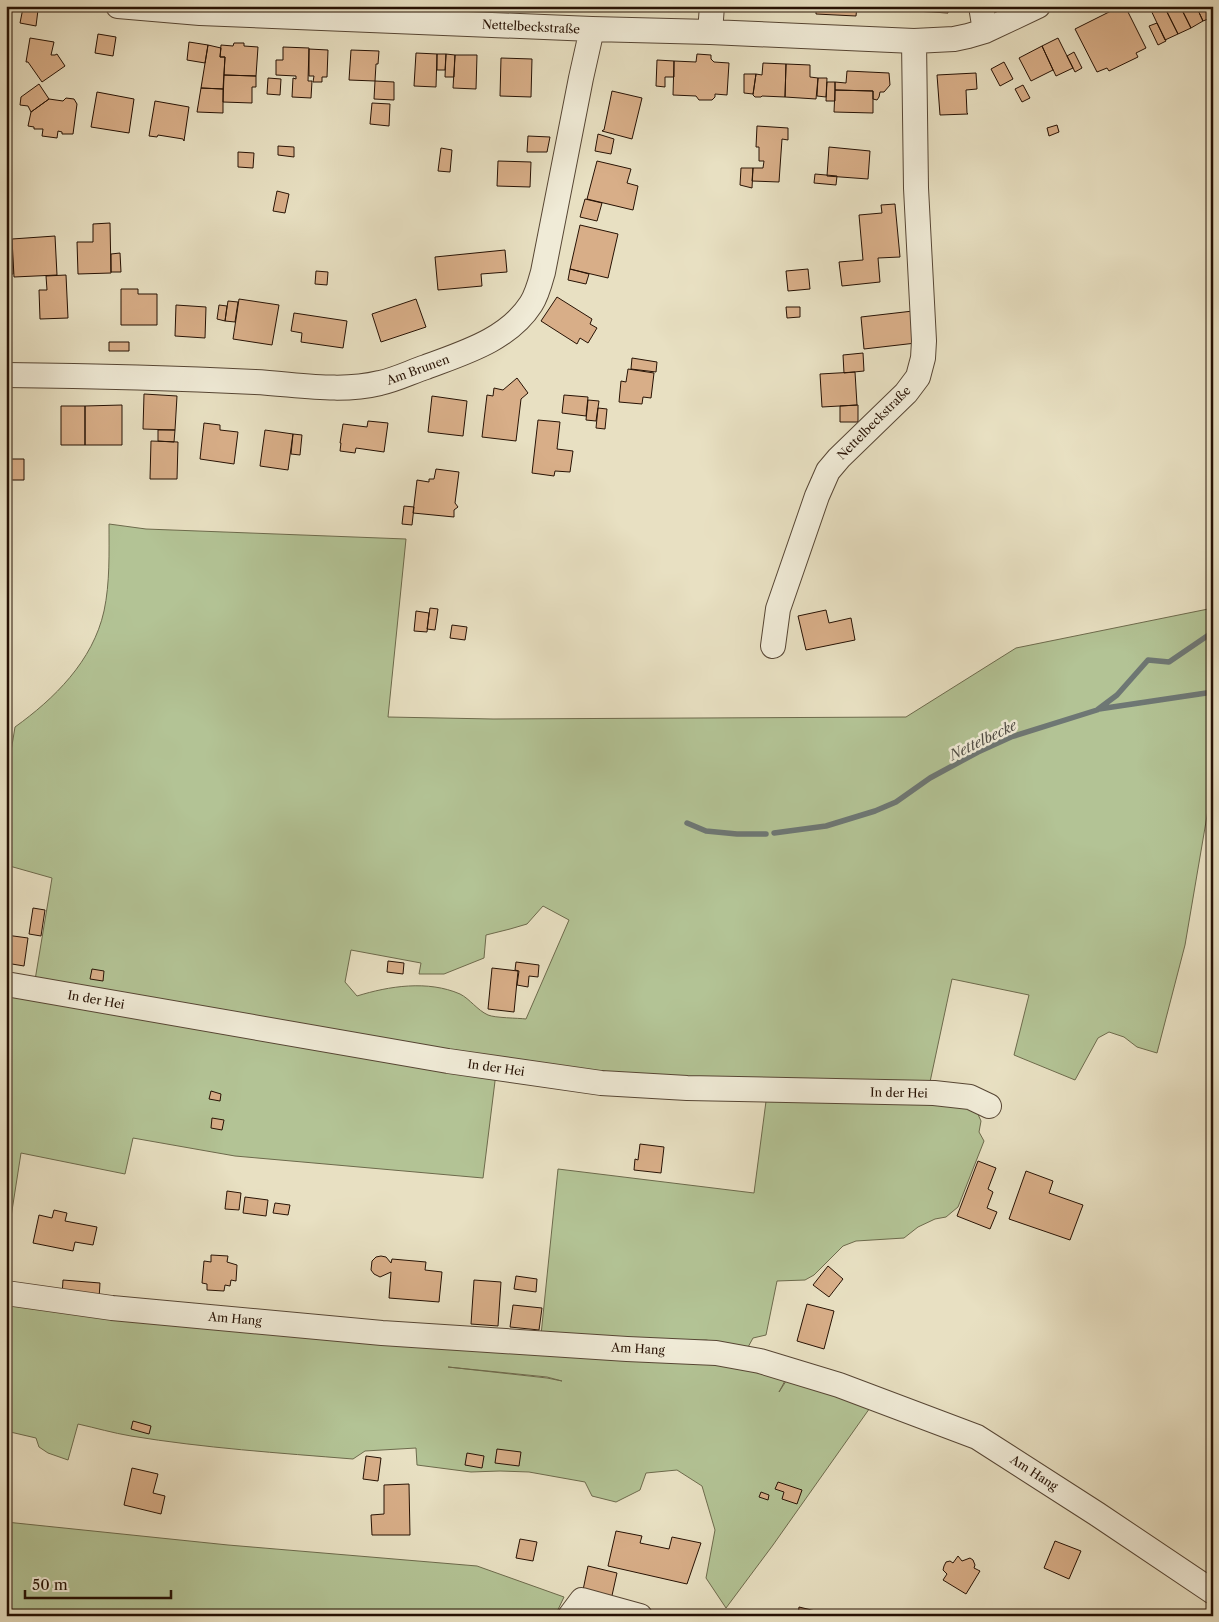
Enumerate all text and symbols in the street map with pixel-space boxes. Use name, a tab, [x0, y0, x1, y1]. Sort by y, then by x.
street label: Nettelbeckstraße	[482, 16, 581, 37]
street label: Am Brunen	[383, 351, 452, 388]
street label: Nettelbeckstraße	[834, 382, 914, 463]
water label: Nettelbecke	[946, 715, 1021, 764]
street label: In der Hei	[66, 987, 126, 1012]
street label: In der Hei	[466, 1056, 526, 1079]
street label: In der Hei	[870, 1084, 928, 1101]
street label: Am Hang	[207, 1309, 263, 1328]
street label: Am Hang	[610, 1340, 666, 1357]
street label: Am Hang	[1007, 1451, 1061, 1494]
scale bar	[25, 1567, 171, 1599]
text: 50 m	[32, 1575, 68, 1594]

